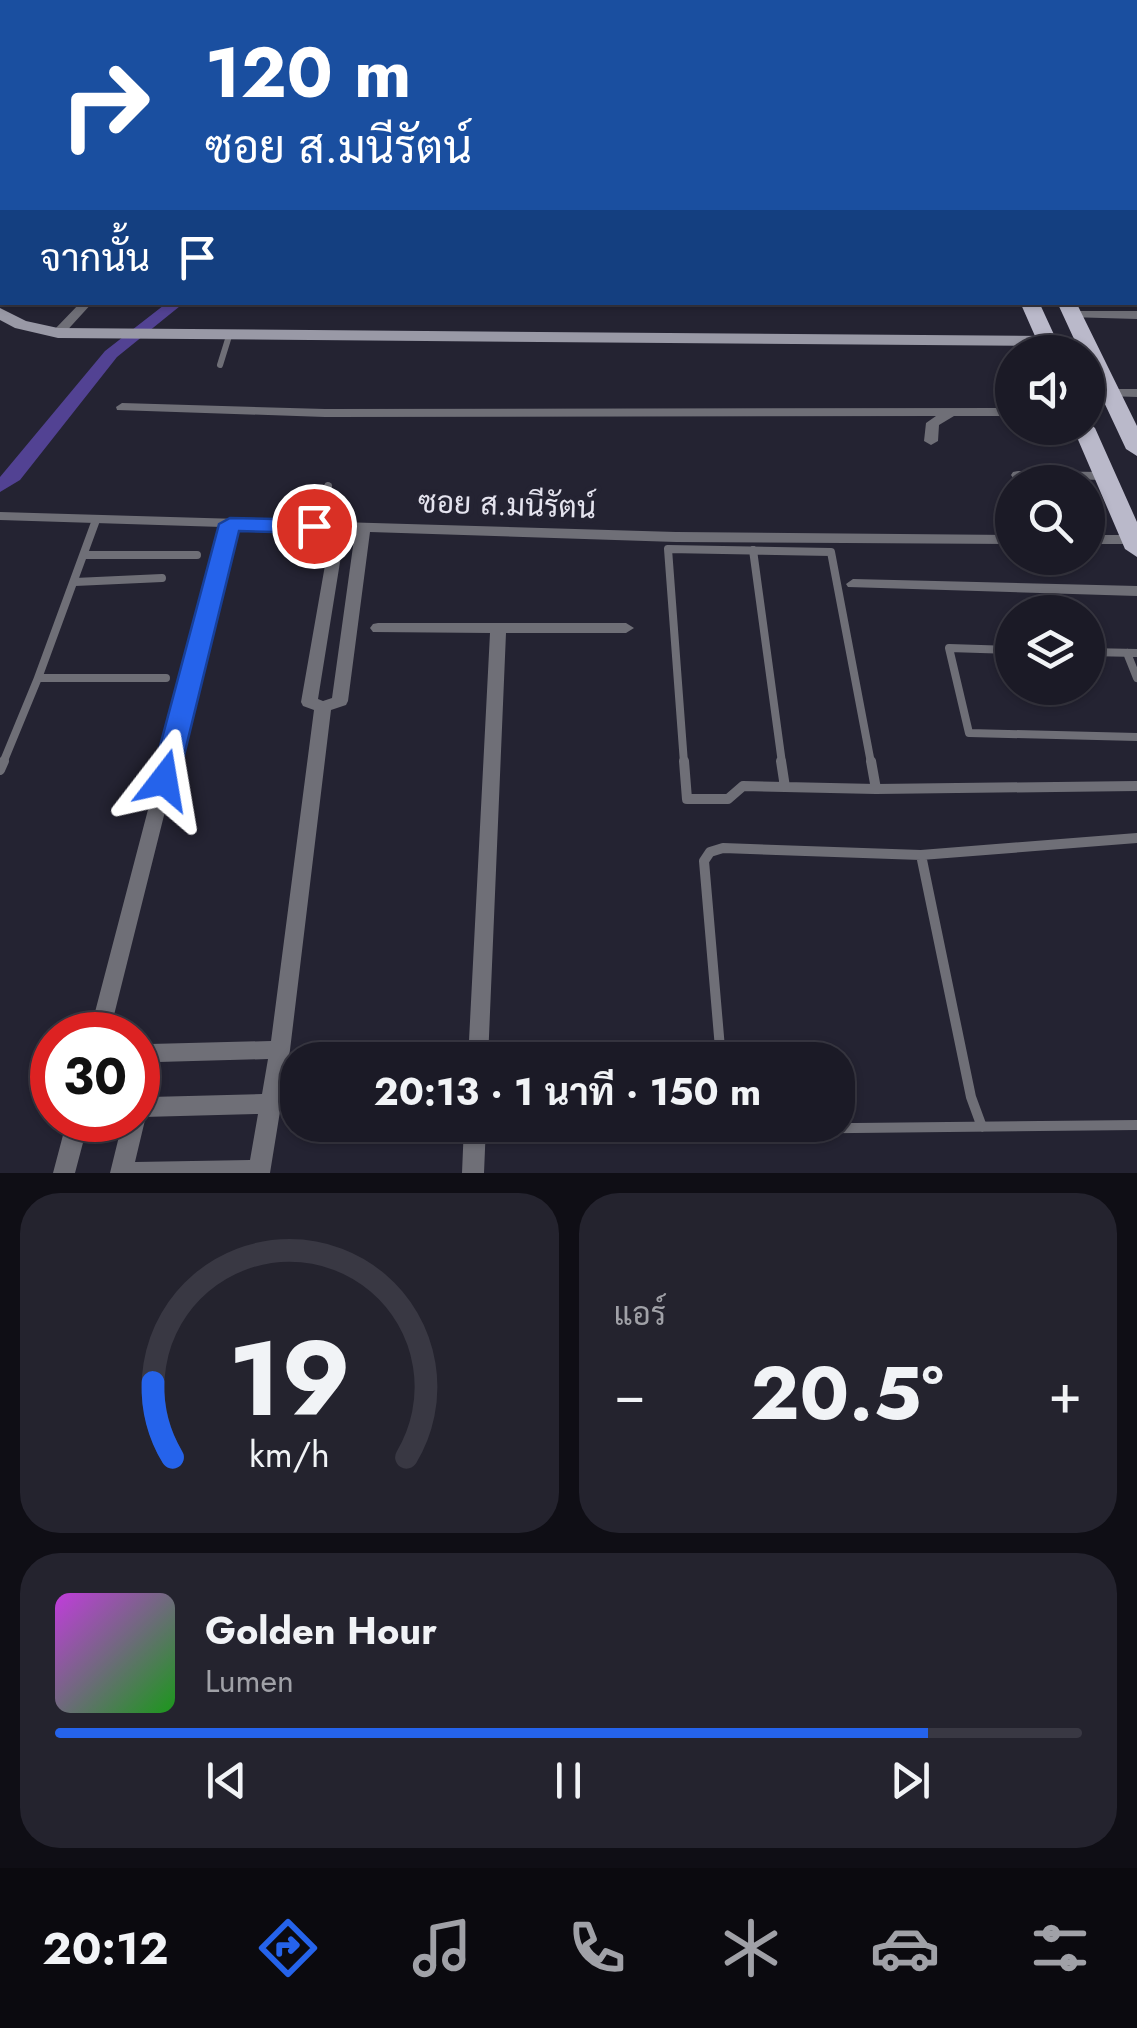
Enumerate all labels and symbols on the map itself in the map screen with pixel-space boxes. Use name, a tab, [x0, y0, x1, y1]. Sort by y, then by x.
street label: ซอย ส.มนีรัตน์	[417, 480, 597, 529]
pin	[272, 484, 357, 569]
position arrow	[112, 728, 216, 832]
speed limit sign: 30	[30, 1012, 160, 1142]

